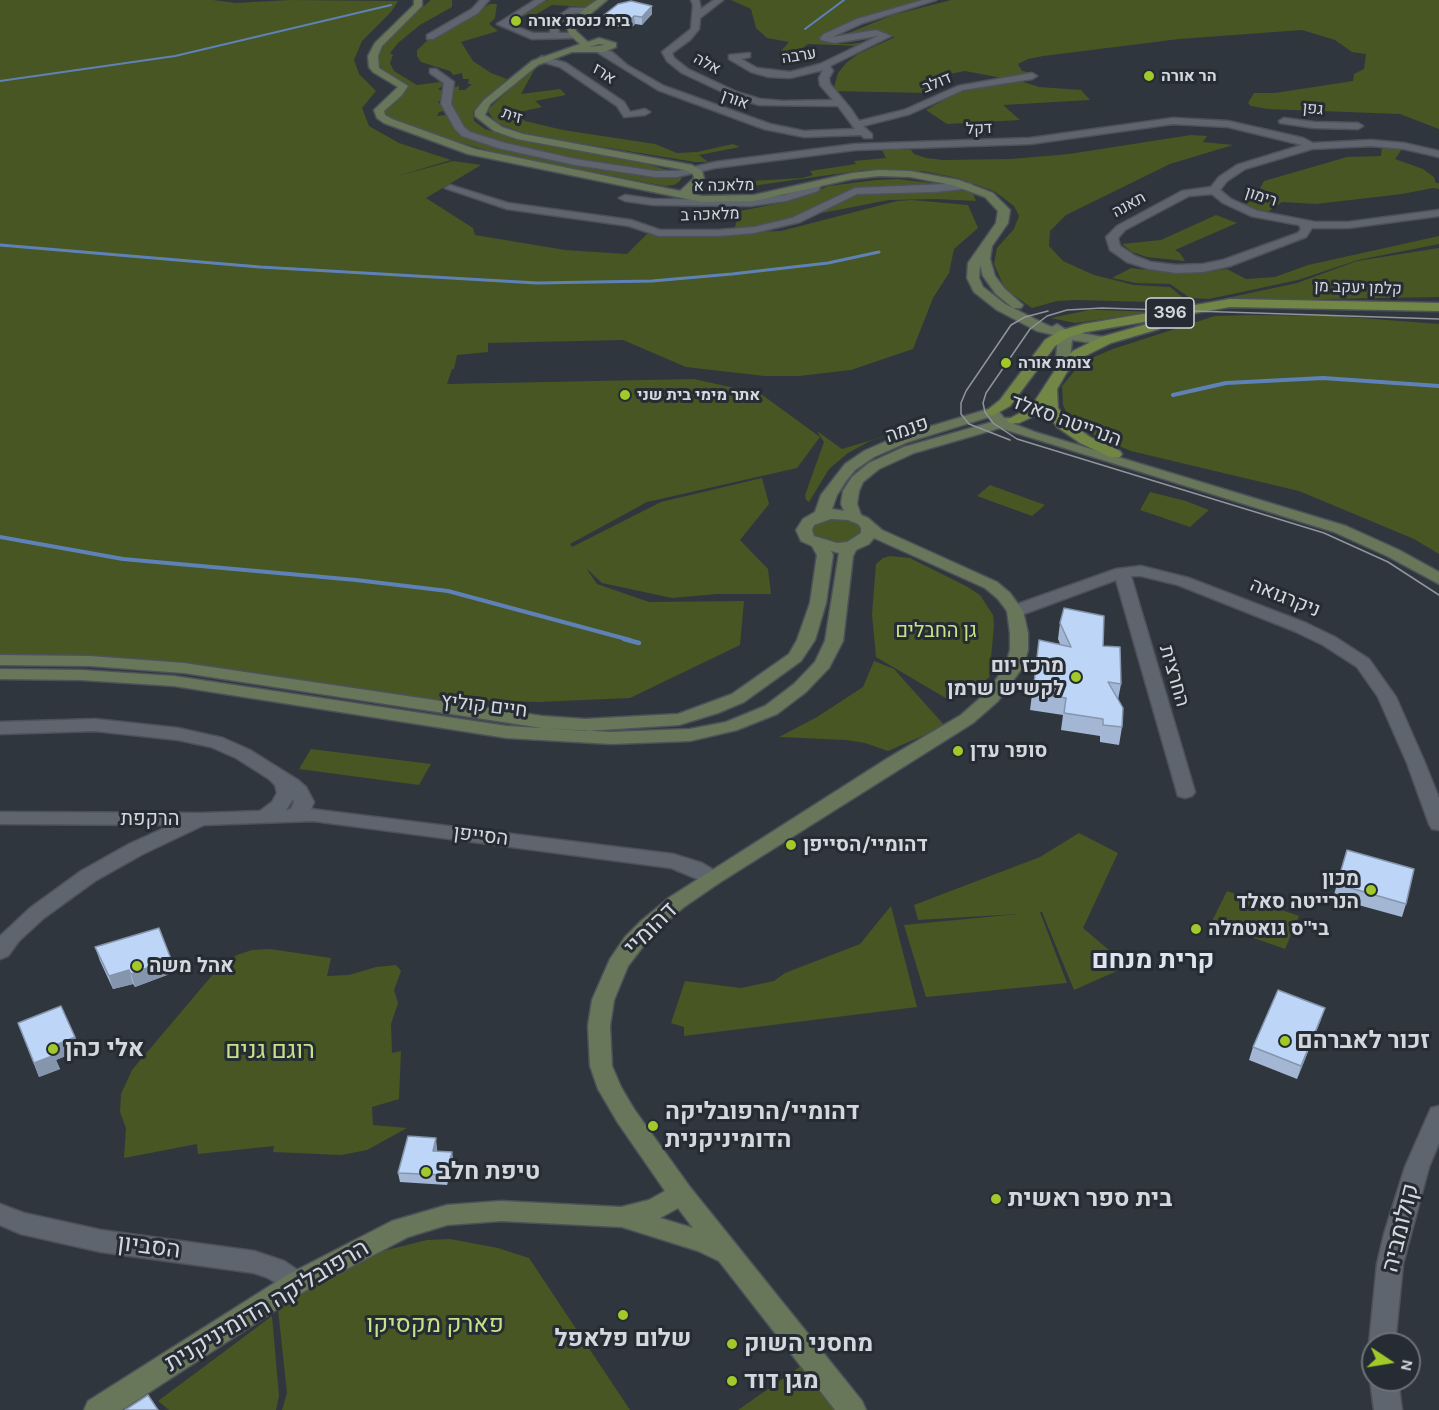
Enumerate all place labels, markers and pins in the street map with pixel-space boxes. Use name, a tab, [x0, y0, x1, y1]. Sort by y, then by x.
place label: בית כנסת אורה	[528, 11, 630, 31]
marker: בית כנסת אורה	[509, 14, 523, 28]
place label: הר אורה	[1161, 66, 1217, 86]
marker: הר אורה	[1142, 69, 1156, 83]
place label: צומת אורה	[1018, 353, 1091, 373]
marker: צומת אורה	[999, 356, 1013, 370]
place label: אתר מימי בית שני	[637, 385, 760, 405]
marker: אתר מימי בית שני	[618, 388, 632, 402]
place label: מרכז יום לקשיש שרמן	[947, 654, 1064, 701]
marker: מרכז יום לקשיש שרמן	[1069, 670, 1083, 684]
place label: סופר עדן	[970, 739, 1048, 763]
marker: סופר עדן	[951, 744, 965, 758]
place label: דהומיי/הסייפן	[803, 833, 928, 857]
marker: דהומיי/הסייפן	[784, 838, 798, 852]
place label: מכון הנרייטה סאלד	[1237, 867, 1359, 914]
marker: מכון הנרייטה סאלד	[1364, 883, 1378, 897]
place label: בי"ס גואטמלה	[1208, 917, 1329, 941]
marker: בי"ס גואטמלה	[1189, 922, 1203, 936]
place label: אהל משה	[149, 954, 234, 978]
marker: אהל משה	[130, 959, 144, 973]
place label: זכור לאברהם	[1297, 1027, 1430, 1055]
marker: זכור לאברהם	[1278, 1034, 1292, 1048]
place label: אלי כהן	[65, 1035, 144, 1063]
marker: אלי כהן	[46, 1042, 60, 1056]
place label: דהומיי/הרפובליקה הדומיניקנית	[665, 1098, 859, 1154]
marker: דהומיי/הרפובליקה הדומיניקנית	[646, 1119, 660, 1133]
place label: טיפת חלב	[438, 1158, 540, 1186]
marker: טיפת חלב	[419, 1165, 433, 1179]
place label: בית ספר ראשית	[1008, 1185, 1172, 1213]
marker: בית ספר ראשית	[989, 1192, 1003, 1206]
marker: שלום פלאפל	[616, 1308, 630, 1322]
place label: שלום פלאפל	[555, 1325, 691, 1353]
place label: מחסני השוק	[744, 1330, 873, 1358]
marker: מחסני השוק	[725, 1337, 739, 1351]
place label: מגן דוד	[744, 1367, 819, 1395]
marker: מגן דוד	[725, 1374, 739, 1388]

